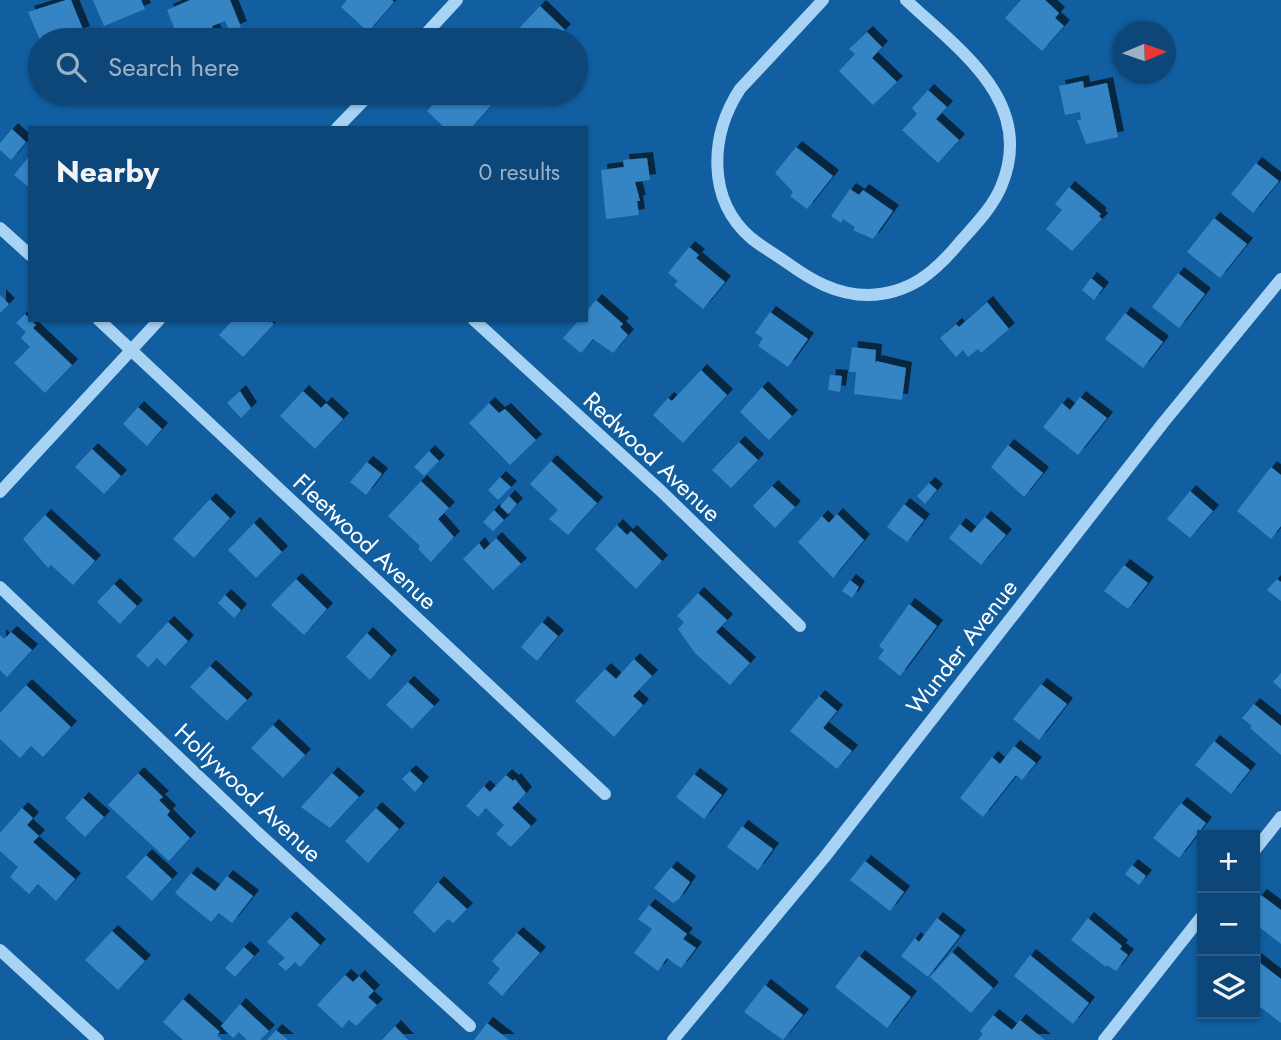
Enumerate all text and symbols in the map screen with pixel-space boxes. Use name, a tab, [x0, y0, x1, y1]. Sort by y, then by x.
north arrow	[1113, 21, 1176, 84]
search box	[28, 28, 588, 105]
icon: search	[52, 48, 90, 86]
text: Search here	[108, 48, 240, 86]
text: Nearby	[56, 150, 159, 193]
text: 0 results	[478, 155, 560, 189]
street label: Redwood Avenue	[576, 383, 729, 530]
street label: Fleetwood Avenue	[285, 465, 445, 618]
street label: Wunder Avenue	[897, 571, 1026, 722]
street label: Hollywood Avenue	[167, 715, 330, 870]
map controls	[1197, 830, 1260, 1019]
button: +	[1197, 830, 1260, 893]
button: −	[1197, 893, 1260, 956]
button: layers	[1197, 956, 1260, 1019]

